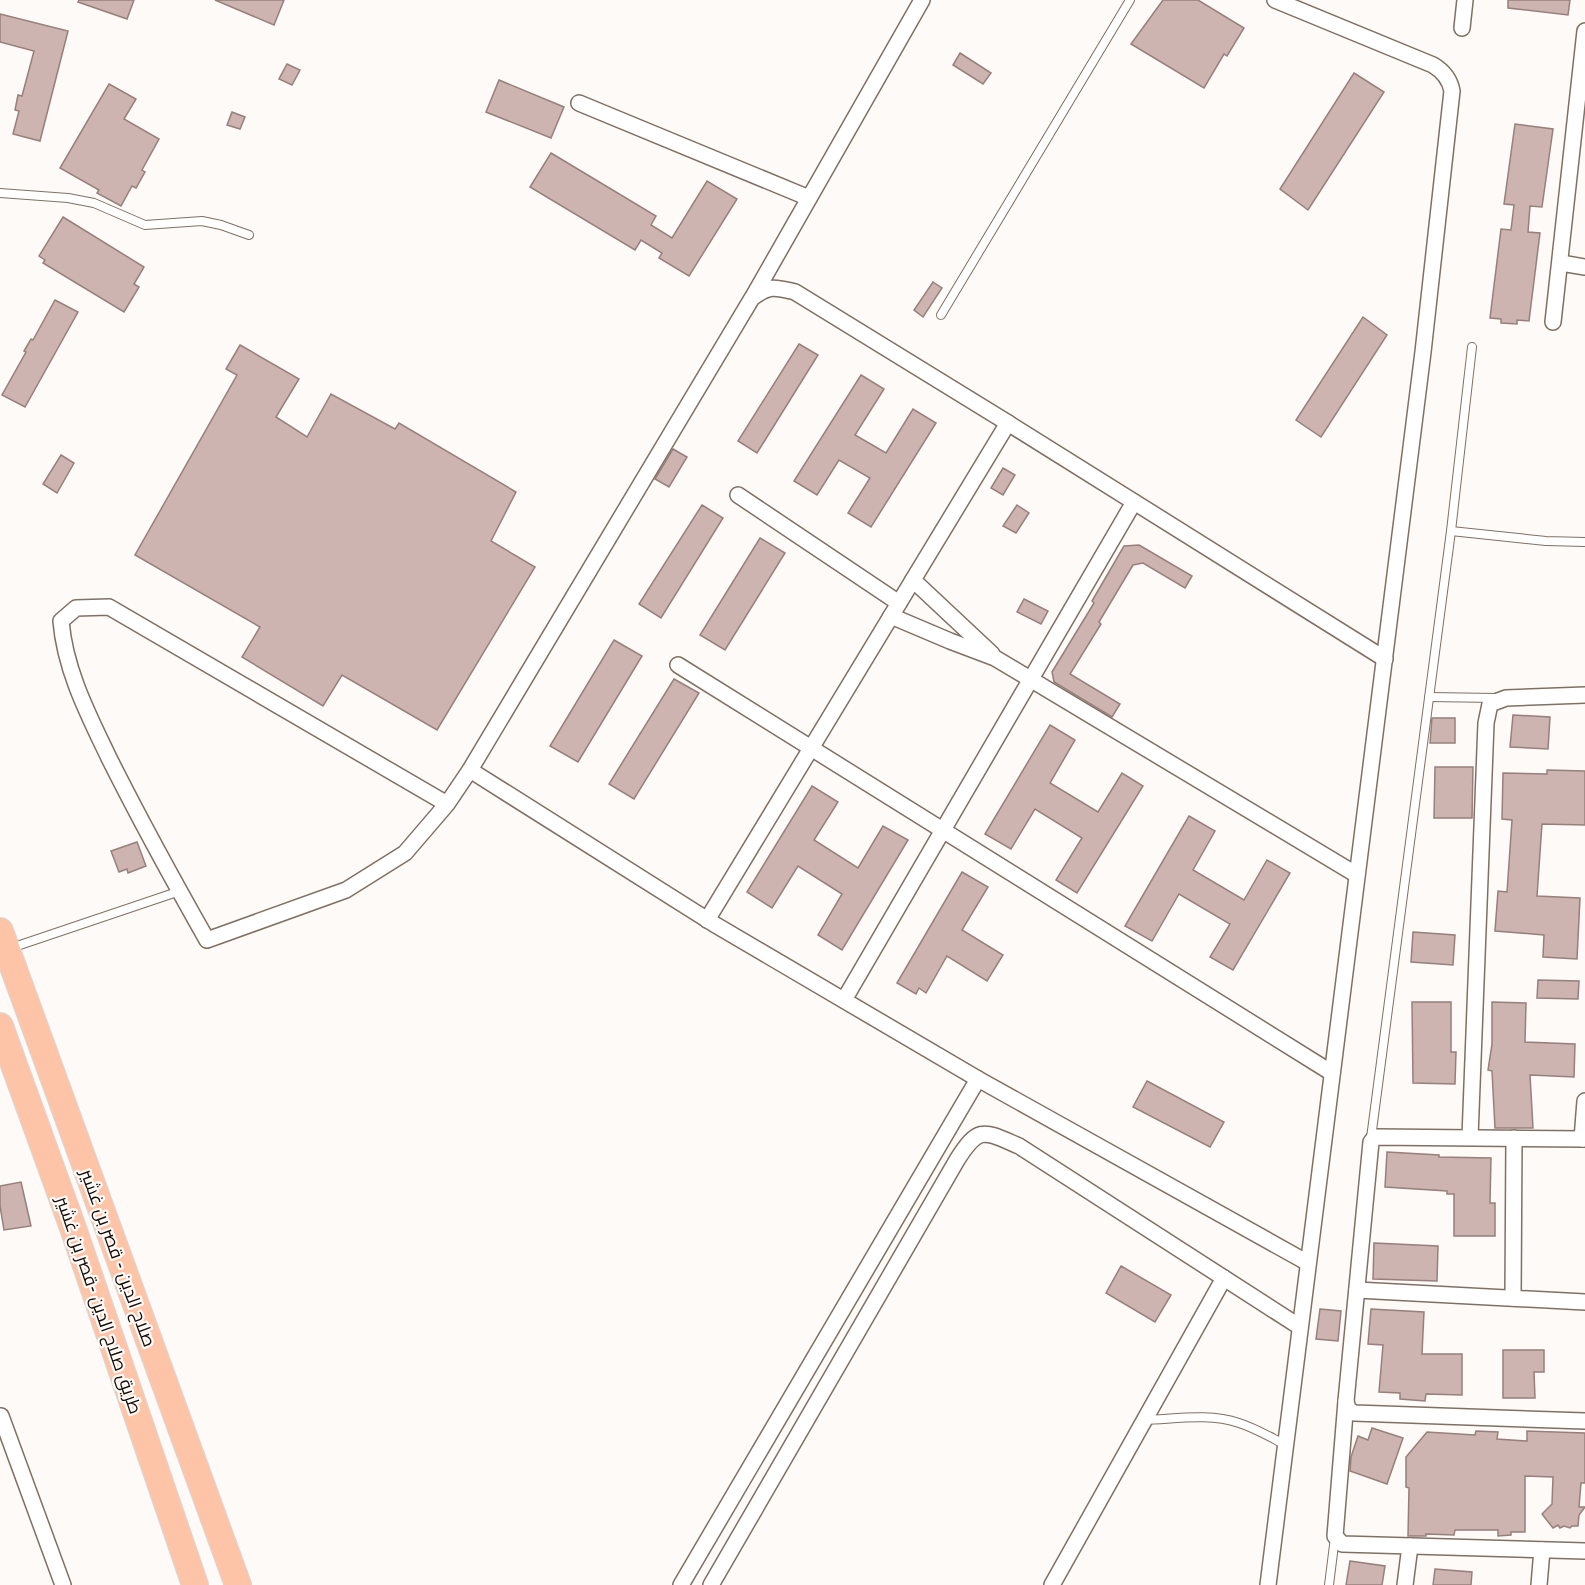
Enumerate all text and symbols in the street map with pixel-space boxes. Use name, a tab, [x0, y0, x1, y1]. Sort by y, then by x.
street label: صلاح الدين - قصر بن غشير	[73, 1165, 159, 1351]
street label: طريق صلاح الدين -قصر بن غشير	[49, 1193, 146, 1417]

